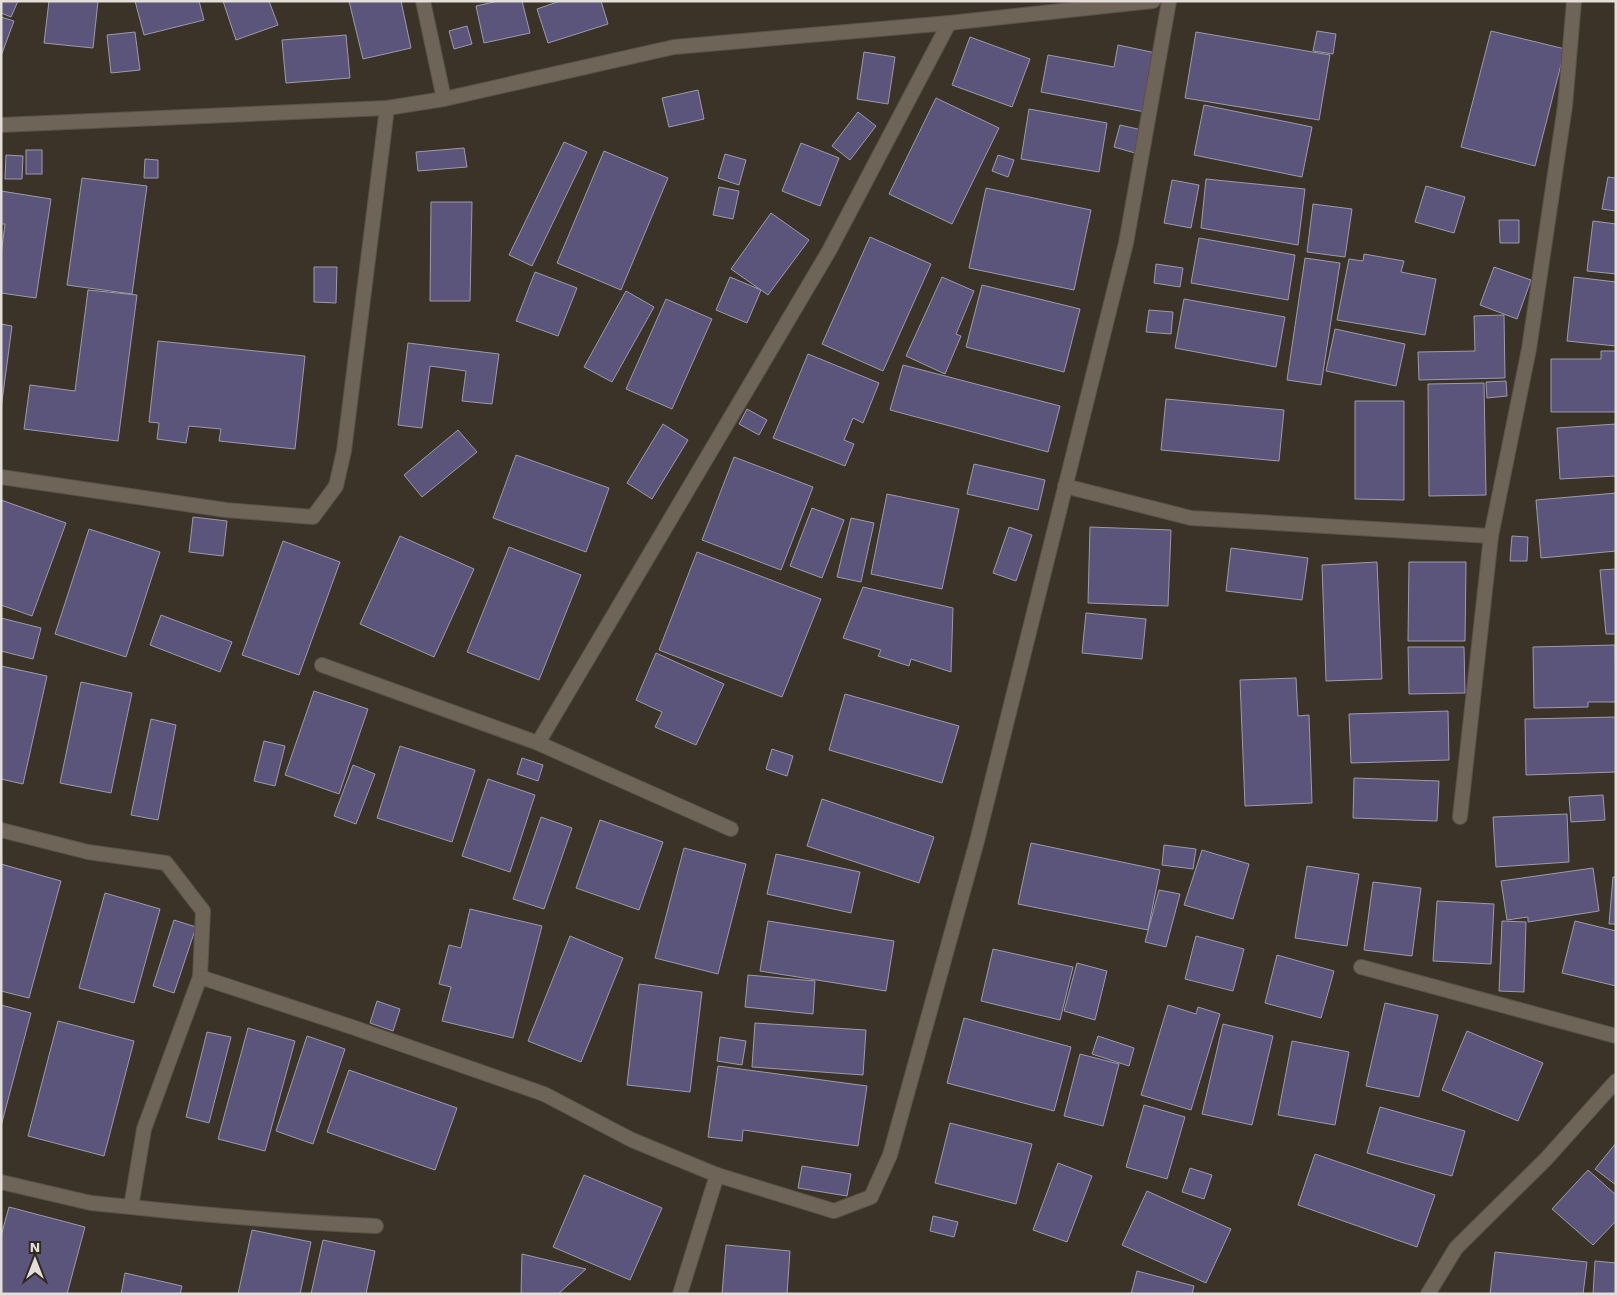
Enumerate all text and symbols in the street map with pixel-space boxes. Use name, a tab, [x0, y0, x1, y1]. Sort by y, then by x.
north arrow	[10, 1235, 60, 1285]
text: N	[30, 1239, 40, 1255]

